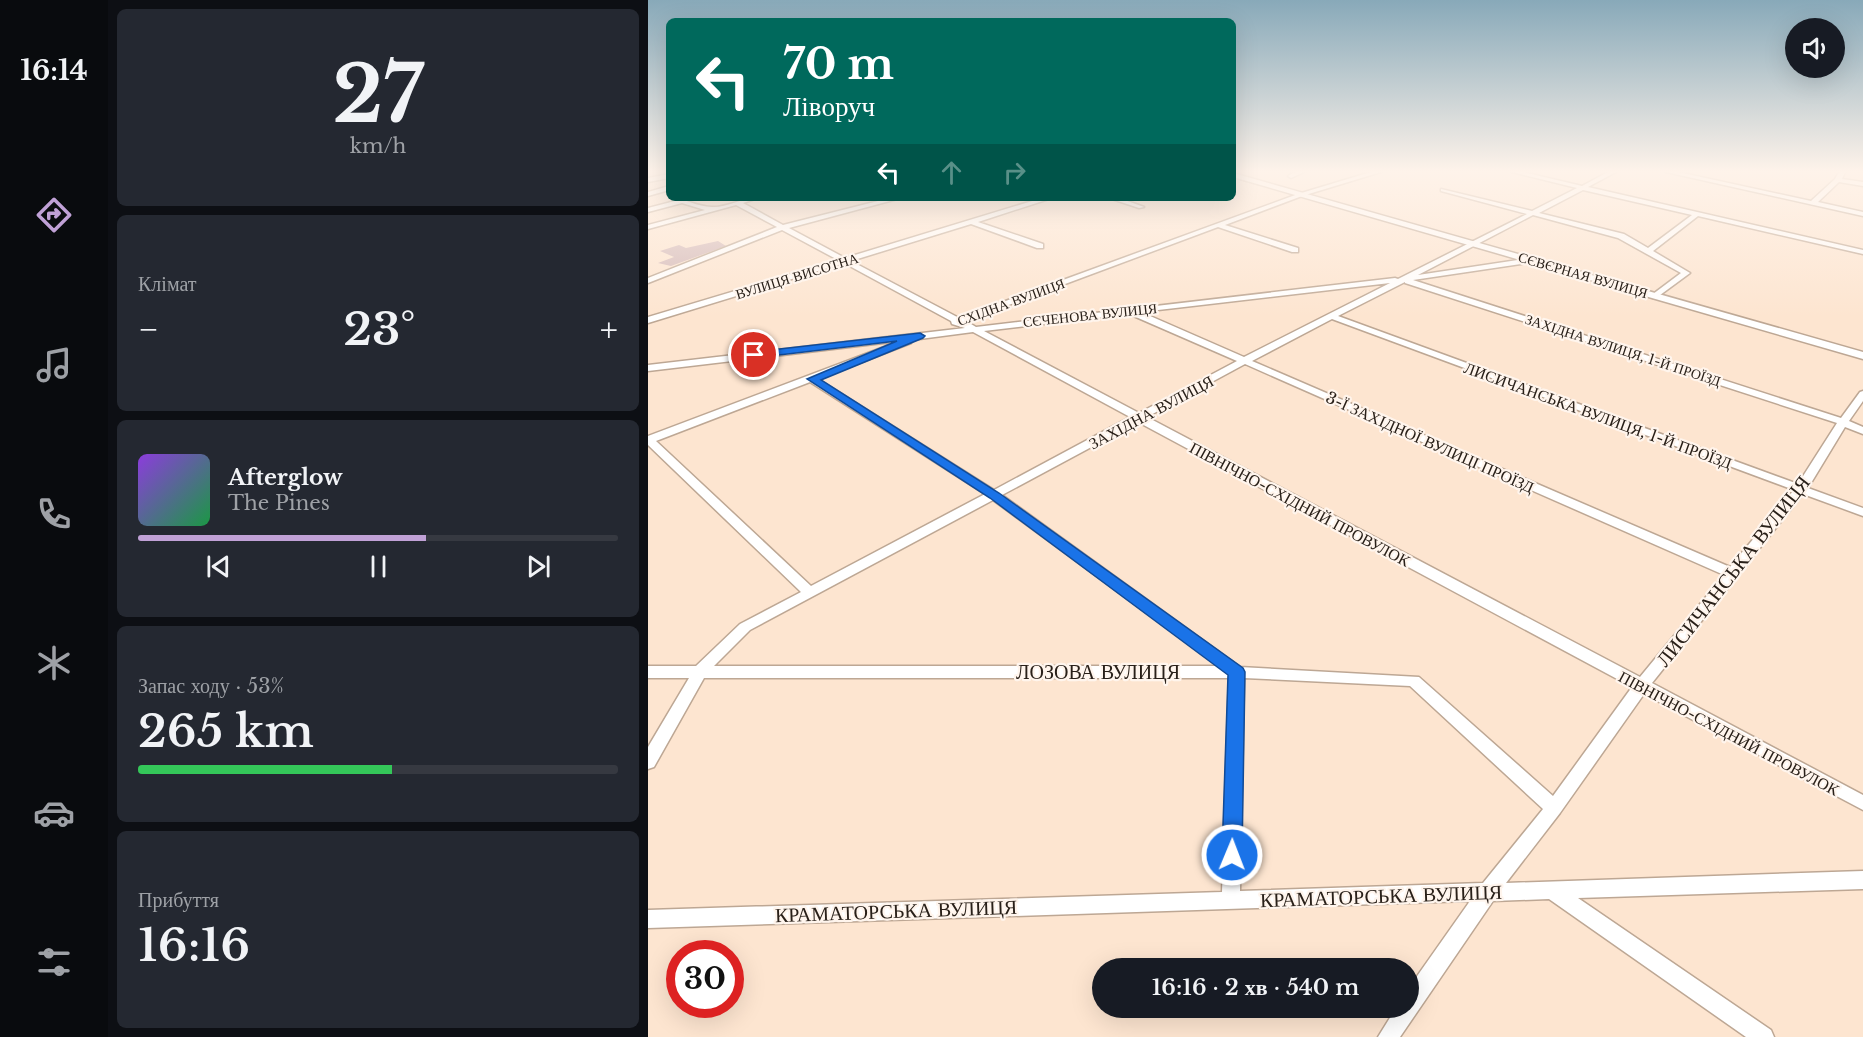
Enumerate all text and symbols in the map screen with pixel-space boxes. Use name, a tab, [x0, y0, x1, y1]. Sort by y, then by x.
map controls	[1785, 18, 1845, 78]
button: sound	[1785, 18, 1845, 78]
text: 70 m	[783, 38, 894, 90]
icon: left	[684, 42, 762, 120]
text: 27	[332, 46, 424, 143]
text: 16:14	[20, 54, 88, 87]
text: Ліворуч	[783, 90, 875, 123]
text: km/h	[350, 134, 406, 158]
icon: left	[872, 156, 905, 189]
icon: ahead	[935, 156, 968, 189]
icon: right	[998, 156, 1031, 189]
icon: directions	[33, 194, 75, 236]
street label: СЄВЄРНАЯ ВУЛИЦЯ	[1516, 248, 1650, 302]
street label: ВУЛИЦЯ ВИСОТНА	[734, 249, 861, 303]
text: Клімат	[138, 272, 197, 296]
street label: СХІДНА ВУЛИЦЯ	[955, 274, 1067, 330]
street label: СЄЧЕНОВА ВУЛИЦЯ	[1022, 299, 1158, 331]
text: 23°	[343, 301, 416, 357]
text: −	[138, 309, 159, 350]
text: +	[600, 309, 618, 350]
street label: ЗАХІДНА ВУЛИЦЯ, 1-Й ПРОЇЗД	[1523, 310, 1723, 390]
pin	[728, 329, 779, 380]
icon: arrive	[737, 338, 770, 371]
icon: music	[33, 344, 75, 386]
street label: ЛИСИЧАНСЬКА ВУЛИЦЯ, 1-Й ПРОЇЗД	[1461, 357, 1735, 473]
street label: ЗАХІДНА ВУЛИЦЯ	[1085, 370, 1217, 453]
street label: 3-Ї ЗАХІДНОЇ ВУЛИЦІ ПРОЇЗД	[1323, 387, 1537, 497]
street label: ПІВНІЧНО-СХІДНИЙ ПРОВУЛОК	[1186, 437, 1414, 571]
text: Afterglow	[228, 464, 343, 491]
street label: ЛИСИЧАНСЬКА ВУЛИЦЯ	[1651, 471, 1815, 671]
text: The Pines	[228, 491, 330, 515]
icon: phone	[33, 493, 75, 535]
icon: previous	[202, 550, 235, 583]
icon: pause	[362, 550, 395, 583]
icon: next	[522, 550, 555, 583]
icon: climate	[33, 642, 75, 684]
street label: ЛОЗОВА ВУЛИЦЯ	[1016, 660, 1180, 684]
street label: ПІВНІЧНО-СХІДНИЙ ПРОВУЛОК	[1615, 666, 1843, 800]
text: Запас ходу · 53%	[138, 674, 284, 698]
text: 265 km	[138, 703, 314, 759]
icon: car	[33, 792, 75, 834]
position arrow	[1200, 823, 1264, 887]
street label: КРАМАТОРСЬКА ВУЛИЦЯ	[1259, 880, 1503, 912]
text: Прибуття	[138, 888, 219, 912]
street label: КРАМАТОРСЬКА ВУЛИЦЯ	[774, 895, 1018, 927]
text: 16:16	[138, 917, 250, 973]
speed limit sign: 30	[666, 940, 744, 1018]
icon: filters	[33, 941, 75, 983]
text: 16:16 · 2 хв · 540 m	[1152, 974, 1359, 1001]

